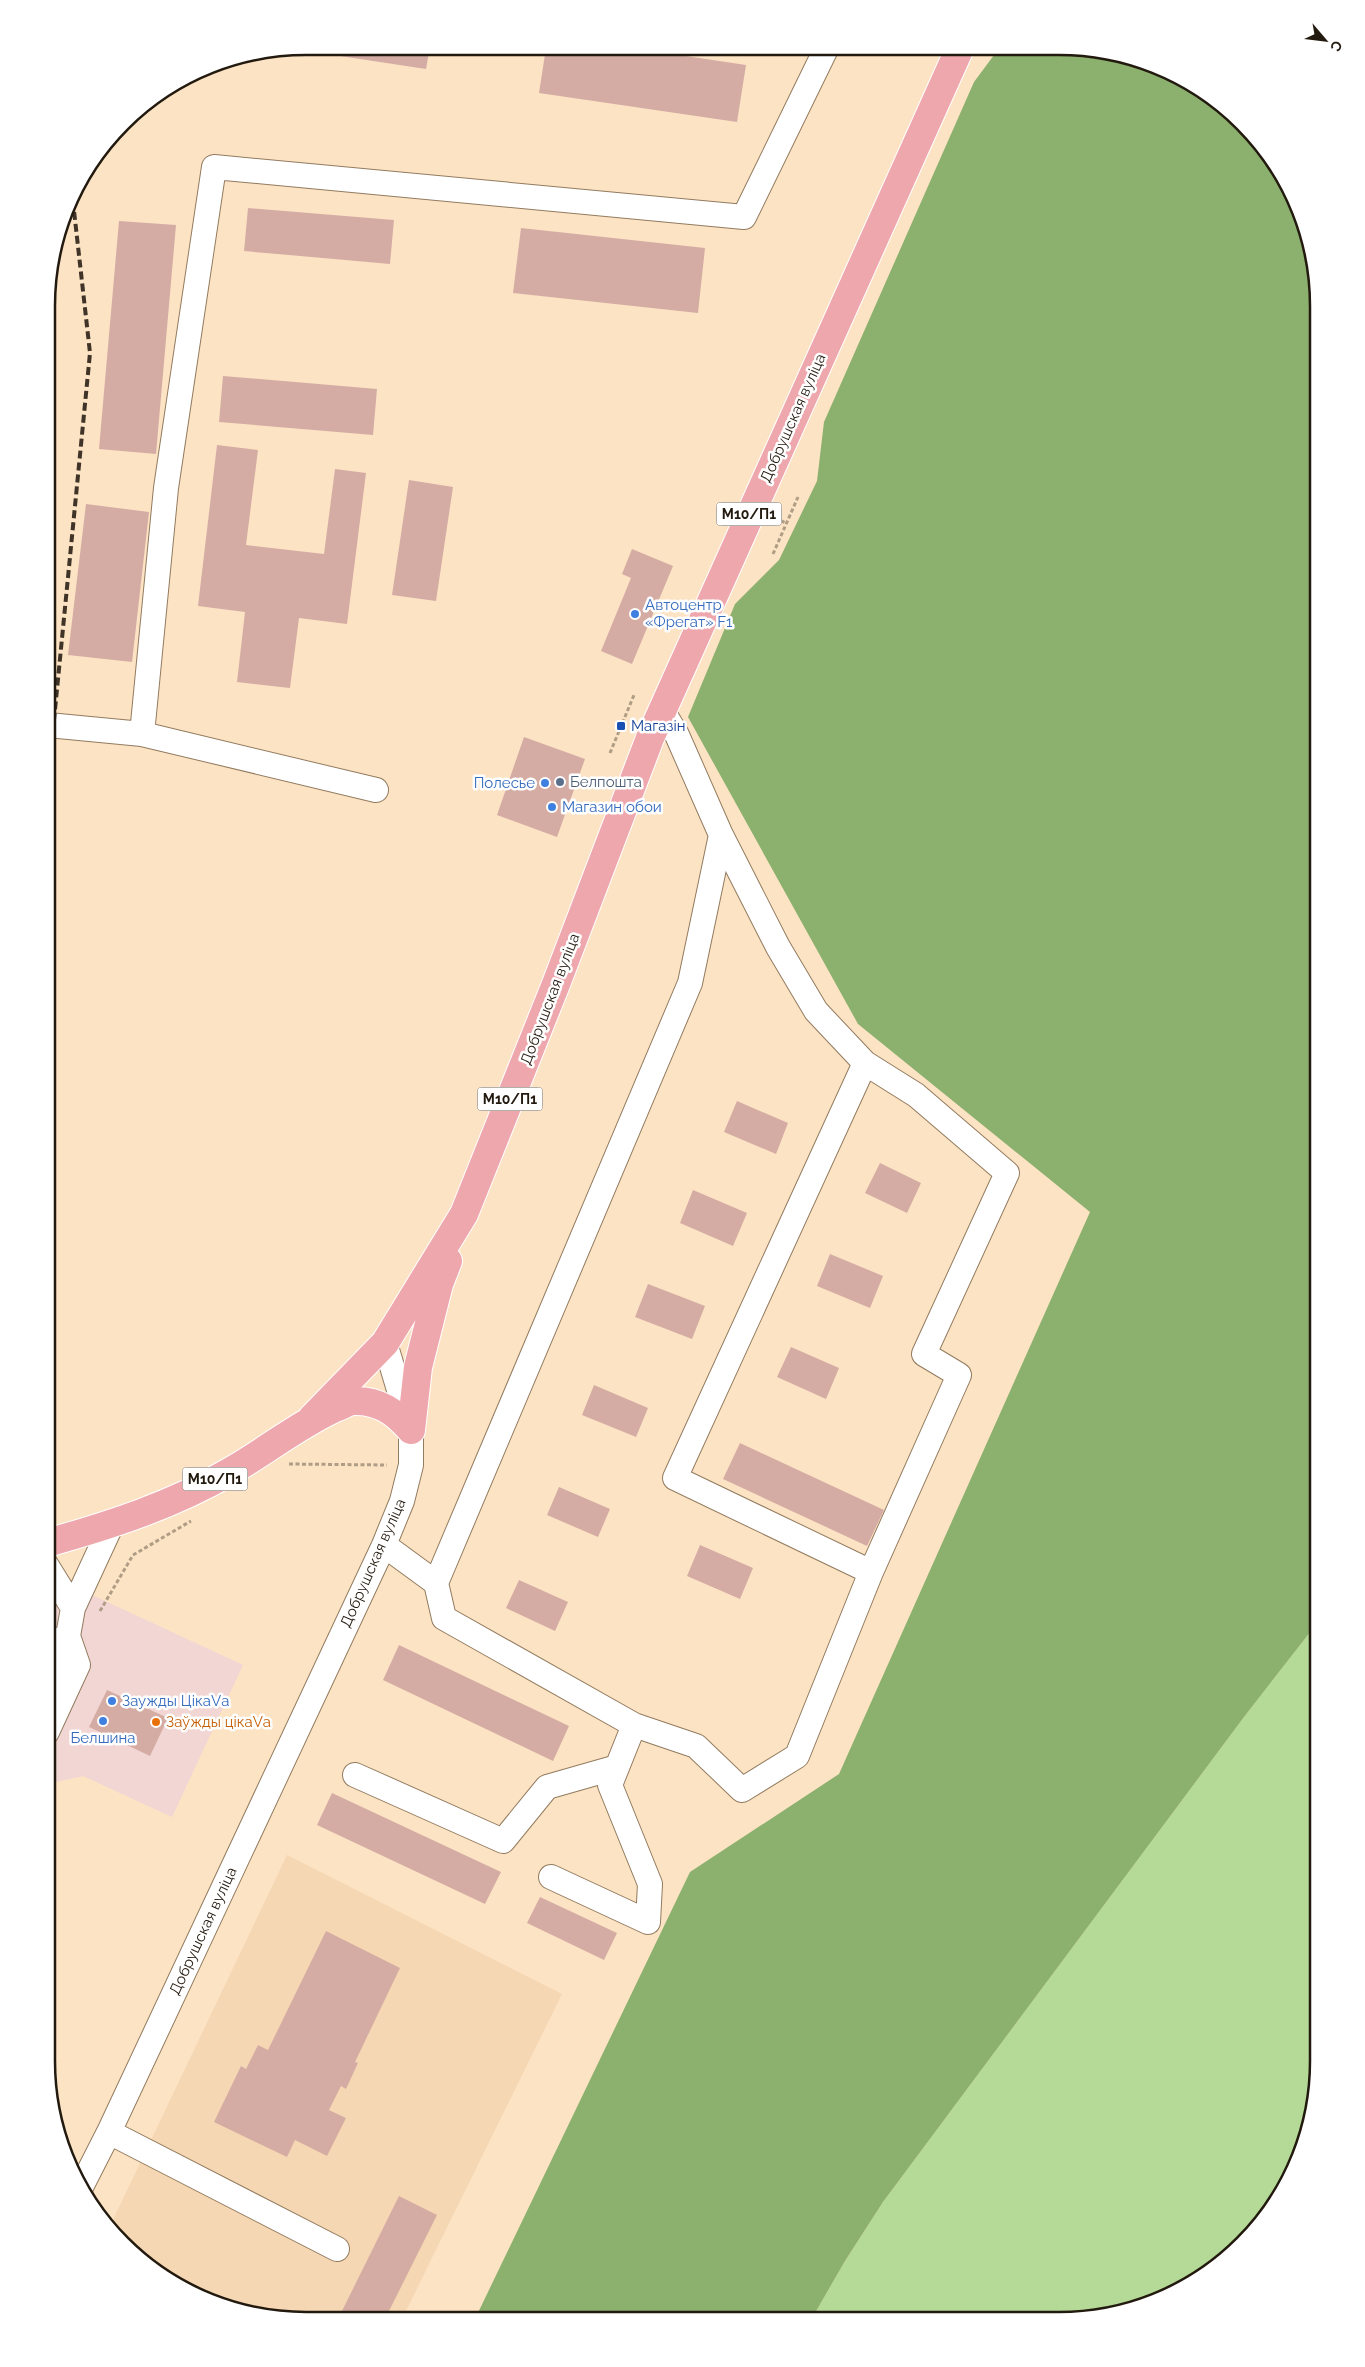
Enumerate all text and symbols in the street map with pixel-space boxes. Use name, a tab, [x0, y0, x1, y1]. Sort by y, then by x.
north arrow	[1300, 15, 1350, 65]
text: С	[1327, 38, 1346, 54]
street label: Добрушская вуліца	[757, 351, 829, 485]
road number: М10/П1	[716, 502, 782, 526]
place label: Автоцентр «Фрегат» F1	[645, 596, 733, 631]
marker: Автоцентр «Фрегат» F1	[629, 608, 641, 620]
place label: Магазін	[631, 717, 685, 735]
marker: Магазін	[615, 720, 627, 732]
place label: Белпошта	[570, 773, 642, 791]
place label: Полесье	[474, 774, 535, 792]
marker: Белпошта	[554, 776, 566, 788]
marker: Полесье	[539, 777, 551, 789]
place label: Магазин обои	[562, 798, 662, 816]
marker: Магазин обои	[546, 801, 558, 813]
street label: Добрушская вуліца	[517, 931, 583, 1067]
road number: М10/П1	[478, 1088, 542, 1110]
road number: М10/П1	[182, 1468, 248, 1490]
street label: Добрушская вуліца	[337, 1496, 409, 1630]
place label: Заужды ЦікаVа	[122, 1692, 229, 1710]
marker: Заужды ЦікаVа	[106, 1695, 118, 1707]
place label: Заўжды цікаVа	[166, 1713, 271, 1731]
marker: Белшина	[97, 1715, 109, 1727]
marker: Заўжды цікаVа	[150, 1716, 162, 1728]
place label: Белшина	[71, 1729, 135, 1747]
street label: Добрушская вуліца	[165, 1864, 241, 1998]

